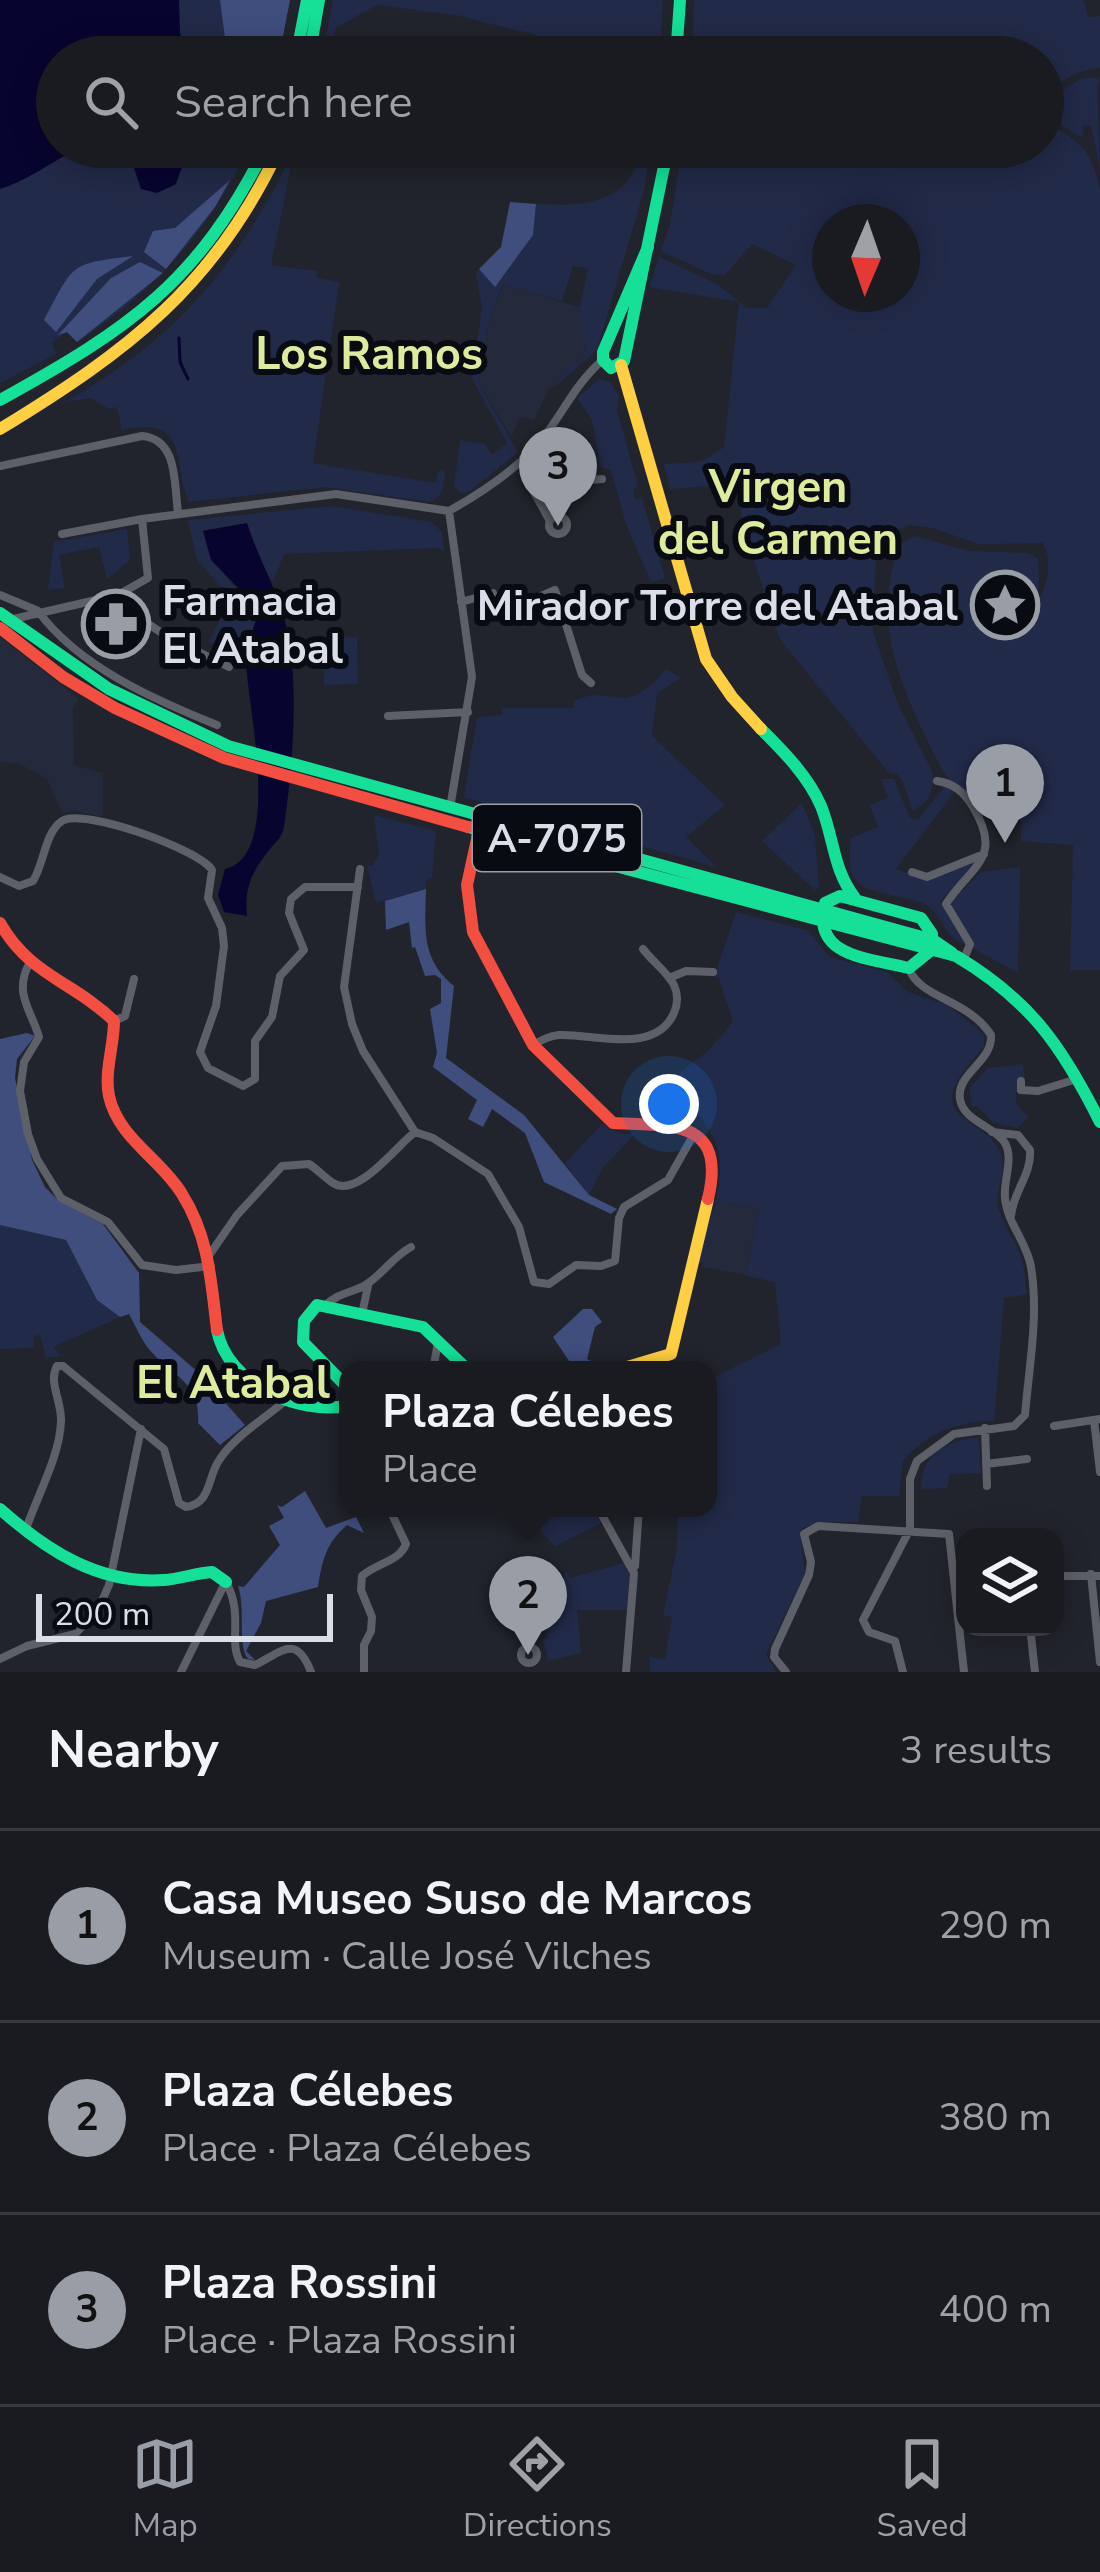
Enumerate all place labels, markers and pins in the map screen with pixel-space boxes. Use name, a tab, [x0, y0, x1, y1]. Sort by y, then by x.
pin: 3	[519, 427, 597, 526]
place icon: Mirador Torre del Atabal	[970, 570, 1040, 640]
place label: Farmacia El Atabal	[162, 573, 343, 678]
place label: Mirador Torre del Atabal	[477, 578, 958, 635]
pharmacy icon: Farmacia El Atabal	[81, 589, 151, 659]
pin: 1	[966, 744, 1044, 843]
pin: 2	[489, 1556, 567, 1655]

